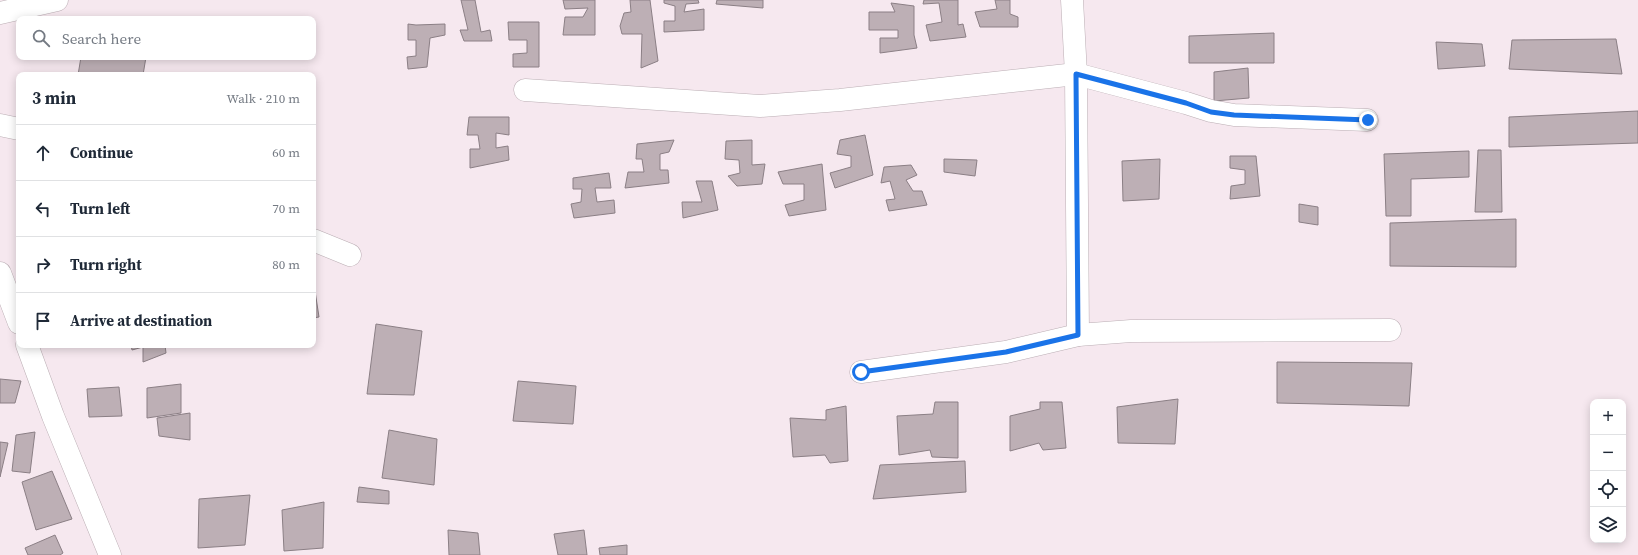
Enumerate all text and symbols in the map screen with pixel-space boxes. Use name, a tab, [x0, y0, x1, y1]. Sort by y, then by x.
search box	[16, 16, 316, 60]
icon: search	[30, 27, 52, 49]
text: Search here	[62, 28, 141, 49]
text: 3 min	[32, 86, 76, 110]
text: Walk · 210 m	[227, 90, 300, 107]
route end	[1359, 111, 1377, 129]
icon: ahead	[32, 142, 54, 164]
text: Continue	[70, 142, 133, 163]
text: 60 m	[272, 144, 300, 161]
icon: left	[32, 198, 54, 220]
text: Turn left	[70, 198, 130, 219]
text: 70 m	[272, 200, 300, 217]
icon: right	[32, 254, 54, 276]
text: Turn right	[70, 254, 142, 275]
text: 80 m	[272, 256, 300, 273]
icon: arrive	[32, 310, 54, 332]
text: Arrive at destination	[70, 310, 212, 331]
route start	[852, 363, 870, 381]
map controls	[1590, 399, 1626, 543]
button: +	[1590, 399, 1626, 435]
button: −	[1590, 435, 1626, 471]
button: locate	[1590, 471, 1626, 507]
button: layers	[1590, 507, 1626, 543]

